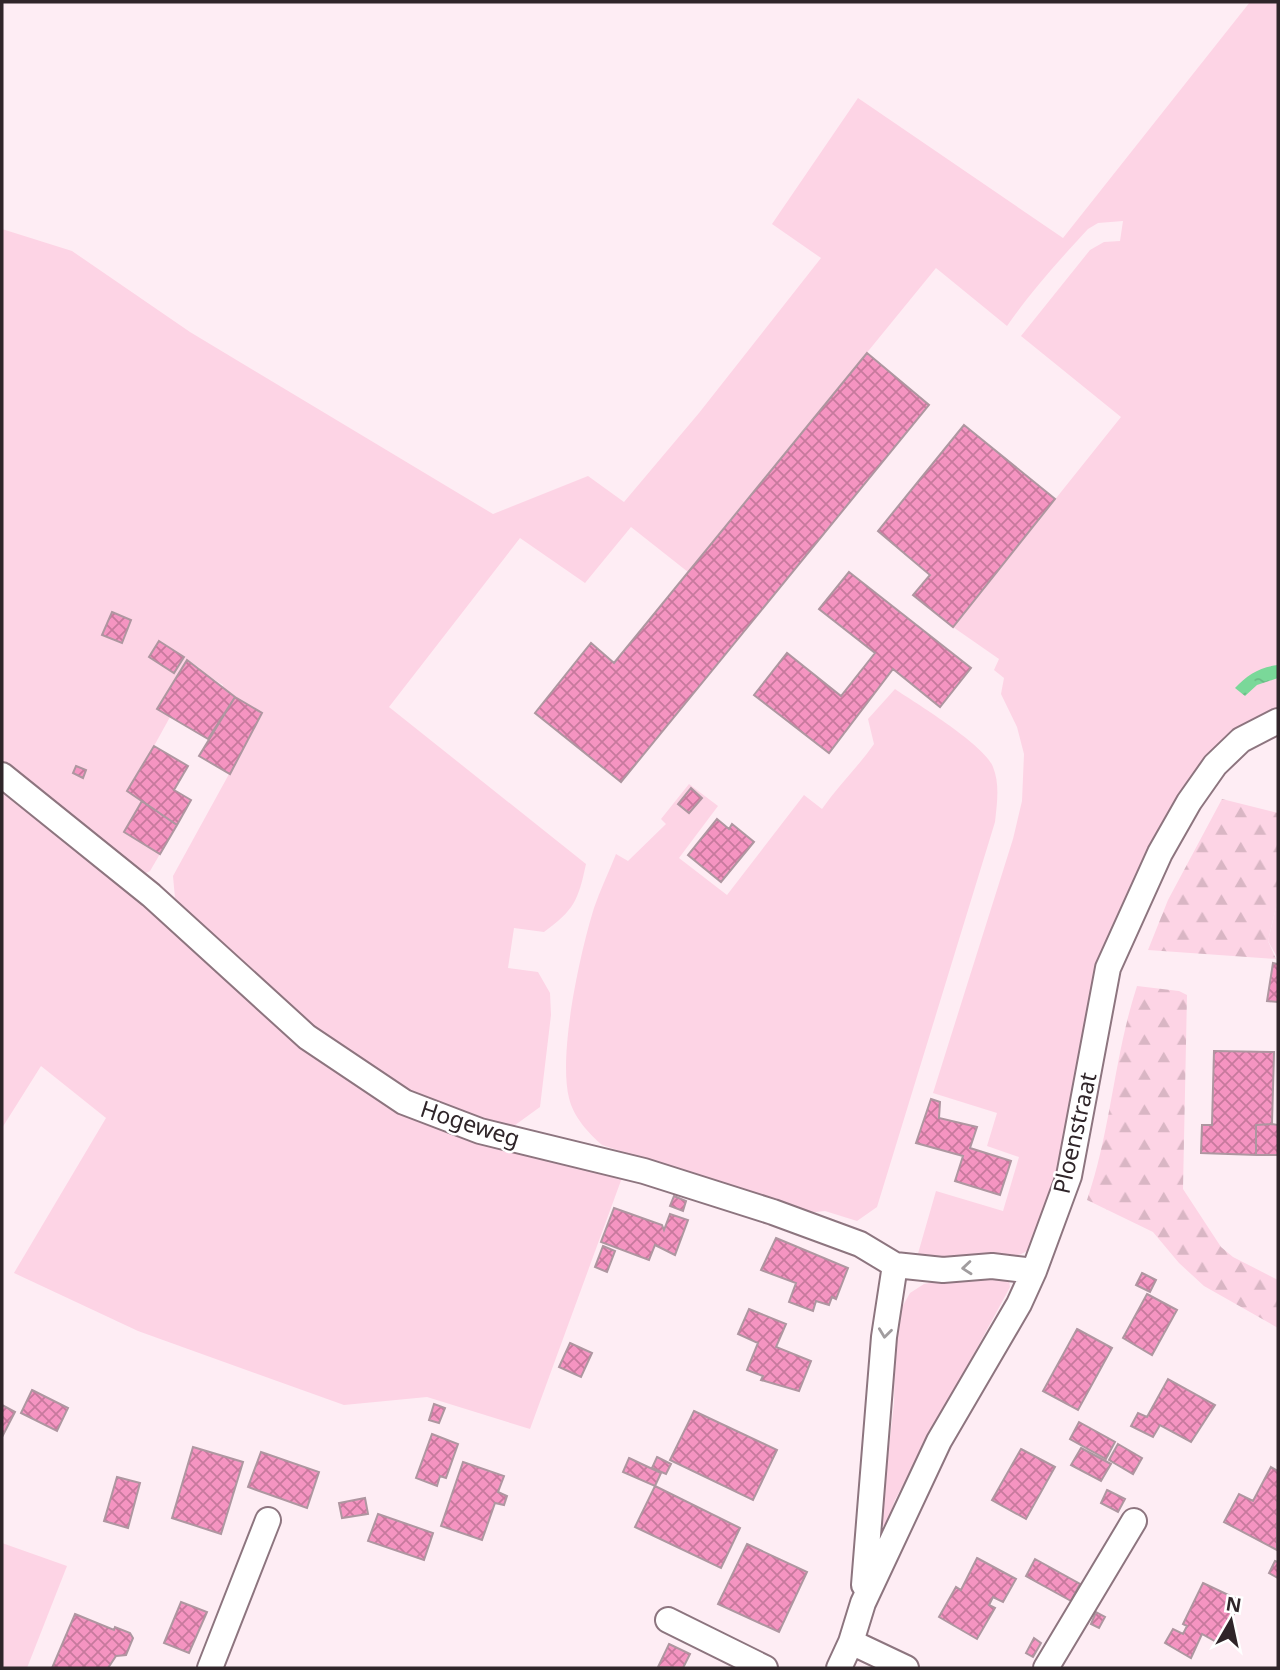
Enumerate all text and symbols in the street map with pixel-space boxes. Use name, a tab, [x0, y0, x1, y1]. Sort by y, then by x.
street label: Ploenstraat	[1045, 1069, 1103, 1197]
street label: Hogeweg	[416, 1092, 524, 1154]
one-way arrow	[961, 1260, 972, 1275]
one-way arrow	[877, 1327, 892, 1338]
north arrow	[1196, 1586, 1266, 1656]
text: N	[1224, 1590, 1243, 1618]

